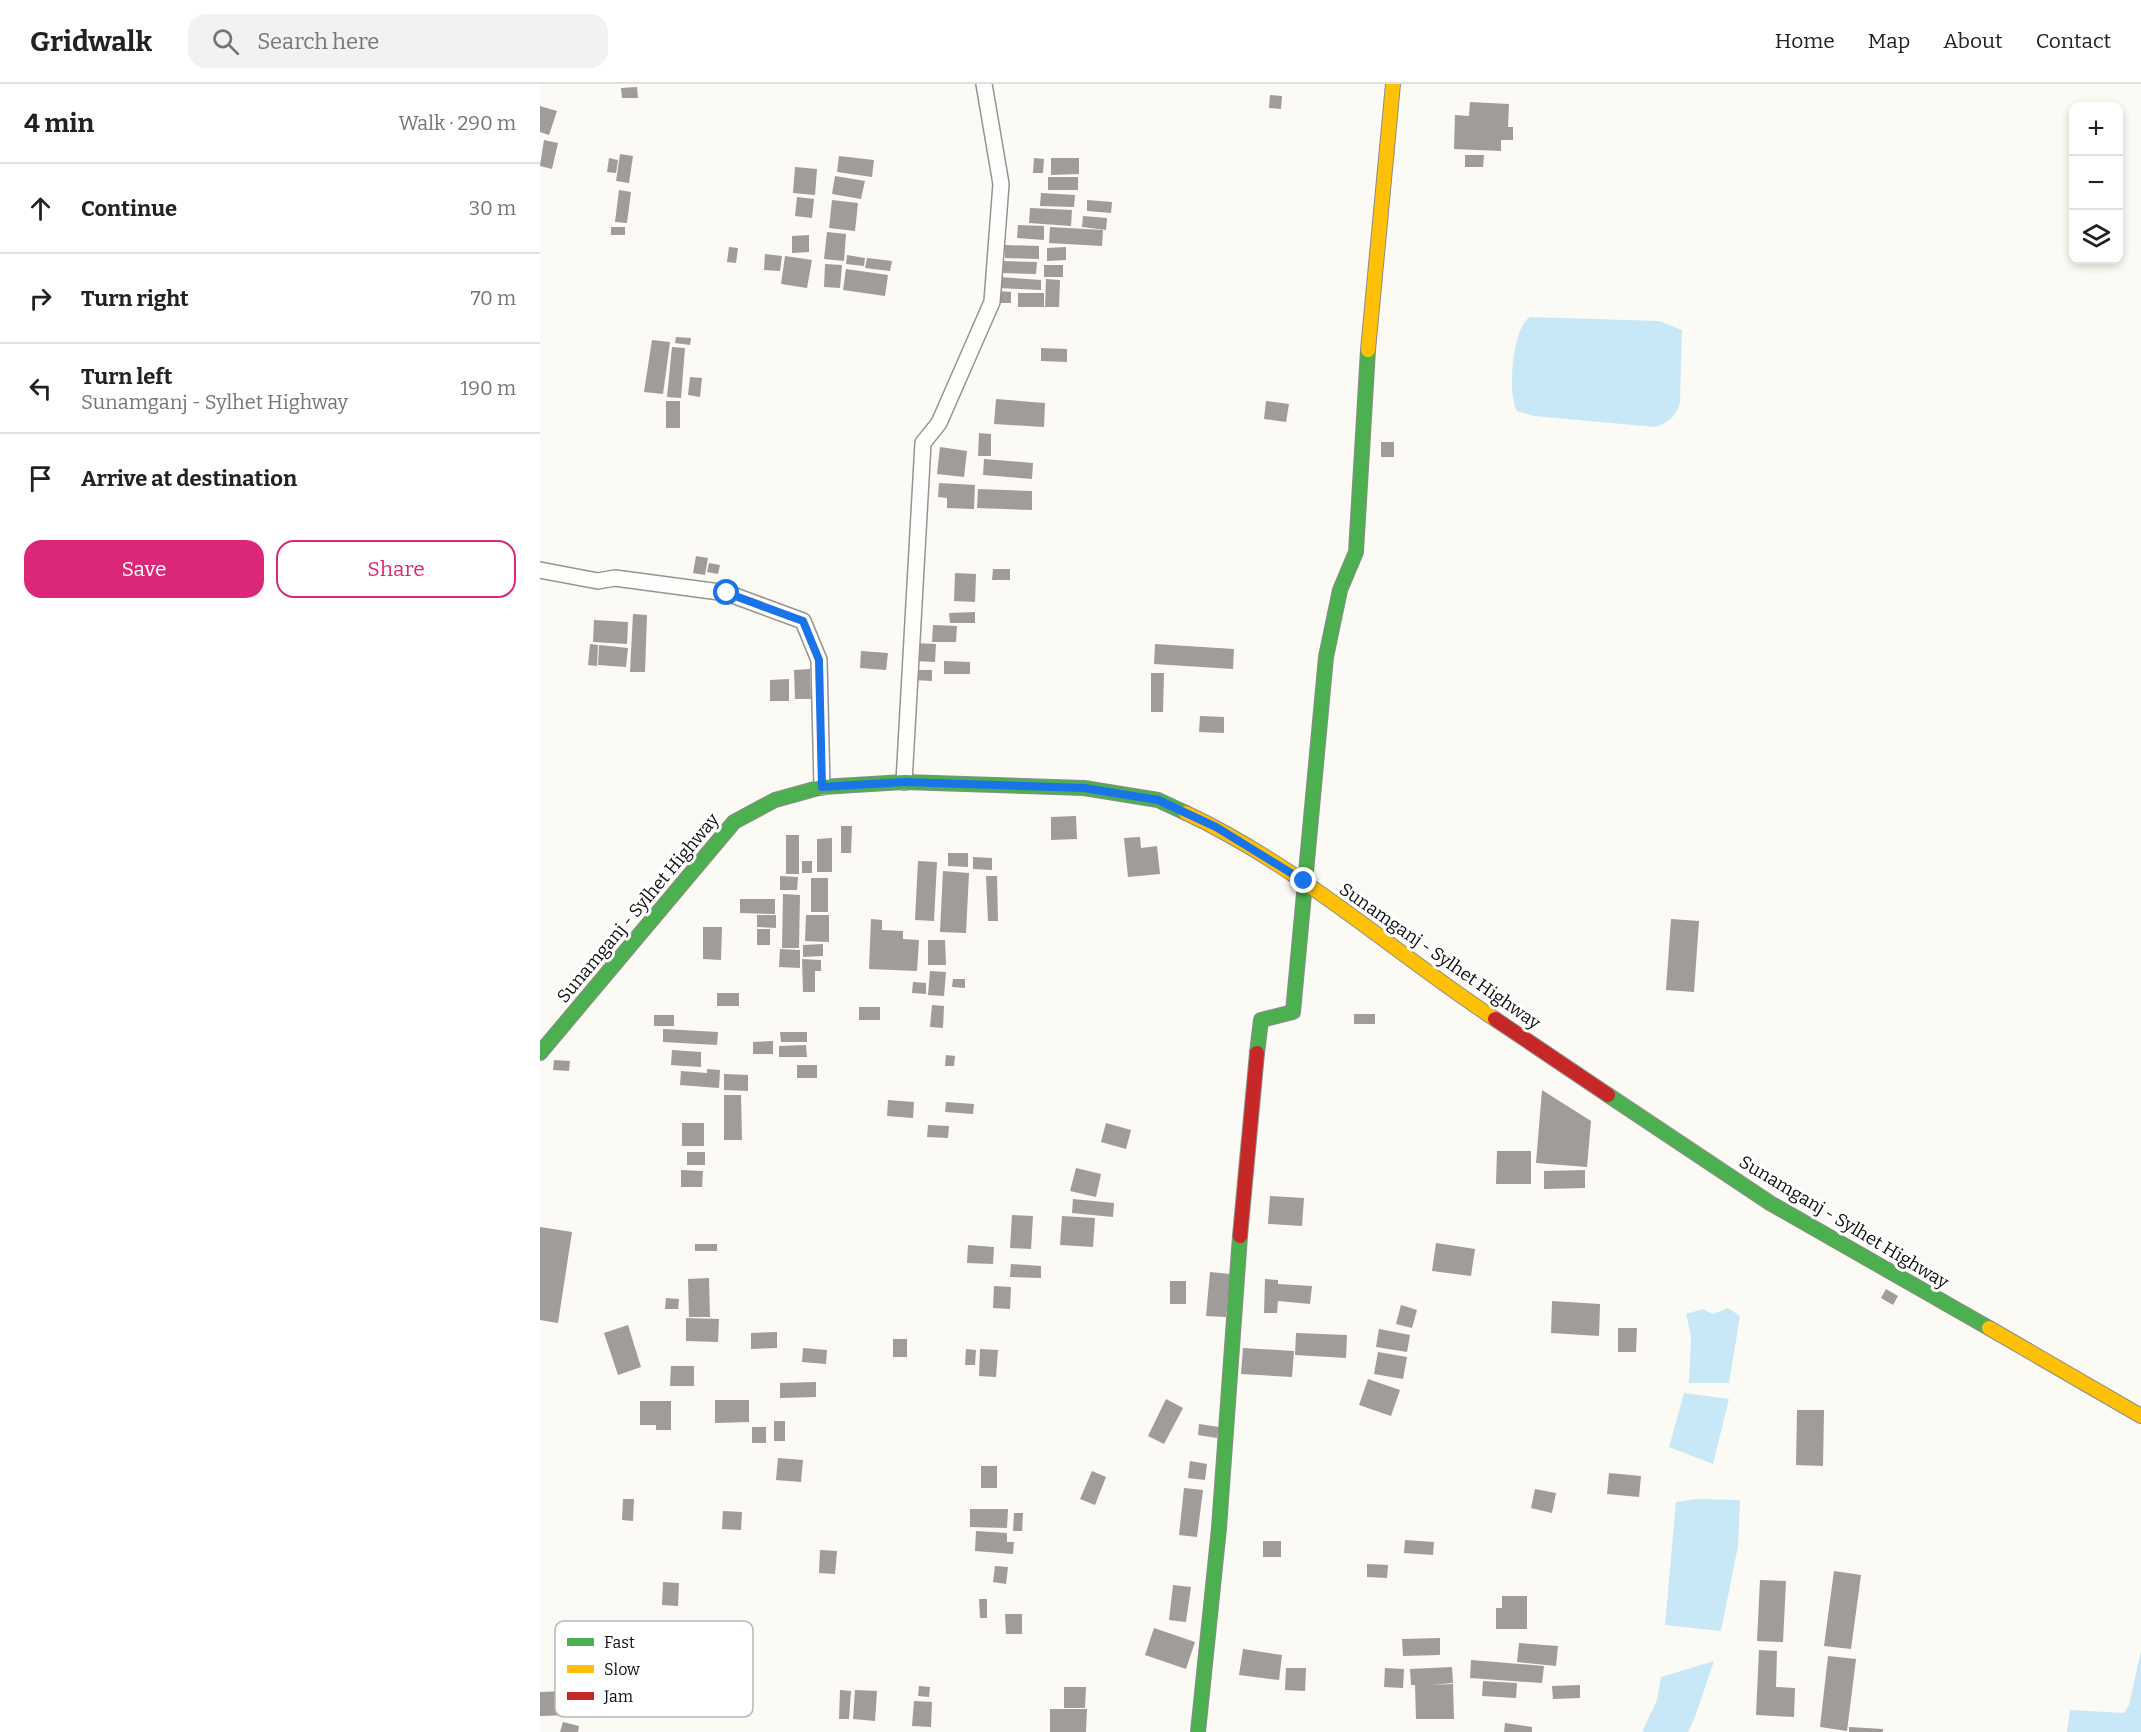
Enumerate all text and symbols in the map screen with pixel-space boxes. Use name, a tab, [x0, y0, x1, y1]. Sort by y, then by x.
search box	[188, 14, 608, 68]
text: Gridwalk	[30, 25, 152, 58]
icon: search	[209, 25, 242, 58]
text: Search here	[257, 28, 379, 55]
text: Home	[1775, 28, 1835, 54]
text: Map	[1868, 28, 1910, 54]
text: About	[1943, 28, 2003, 54]
text: Contact	[2036, 28, 2111, 54]
map controls	[2069, 102, 2123, 264]
button: +	[2069, 102, 2123, 156]
text: 4 min	[24, 108, 94, 139]
text: Walk · 290 m	[398, 111, 516, 135]
button: −	[2069, 156, 2123, 210]
icon: ahead	[24, 192, 57, 225]
text: Continue	[81, 195, 177, 222]
text: 30 m	[469, 196, 516, 220]
button: layers	[2069, 210, 2123, 264]
icon: right	[24, 282, 57, 315]
text: Turn right	[81, 285, 189, 312]
text: 70 m	[470, 286, 516, 310]
text: Turn left	[81, 363, 173, 390]
icon: left	[24, 372, 57, 405]
text: 190 m	[460, 376, 516, 400]
text: Sunamganj - Sylhet Highway	[81, 390, 348, 414]
icon: arrive	[24, 462, 57, 495]
text: Arrive at destination	[81, 465, 297, 492]
button: Save	[24, 540, 264, 598]
button: Share	[276, 540, 516, 598]
route start	[713, 579, 739, 605]
street label: Sunamganj - Sylhet Highway	[552, 808, 724, 1007]
route end	[1290, 867, 1316, 893]
street label: Sunamganj - Sylhet Highway	[1335, 878, 1545, 1034]
street label: Sunamganj - Sylhet Highway	[1735, 1151, 1953, 1294]
legend	[555, 1621, 753, 1717]
text: Fast	[604, 1633, 635, 1652]
text: Slow	[604, 1660, 640, 1679]
text: Jam	[603, 1687, 633, 1706]

